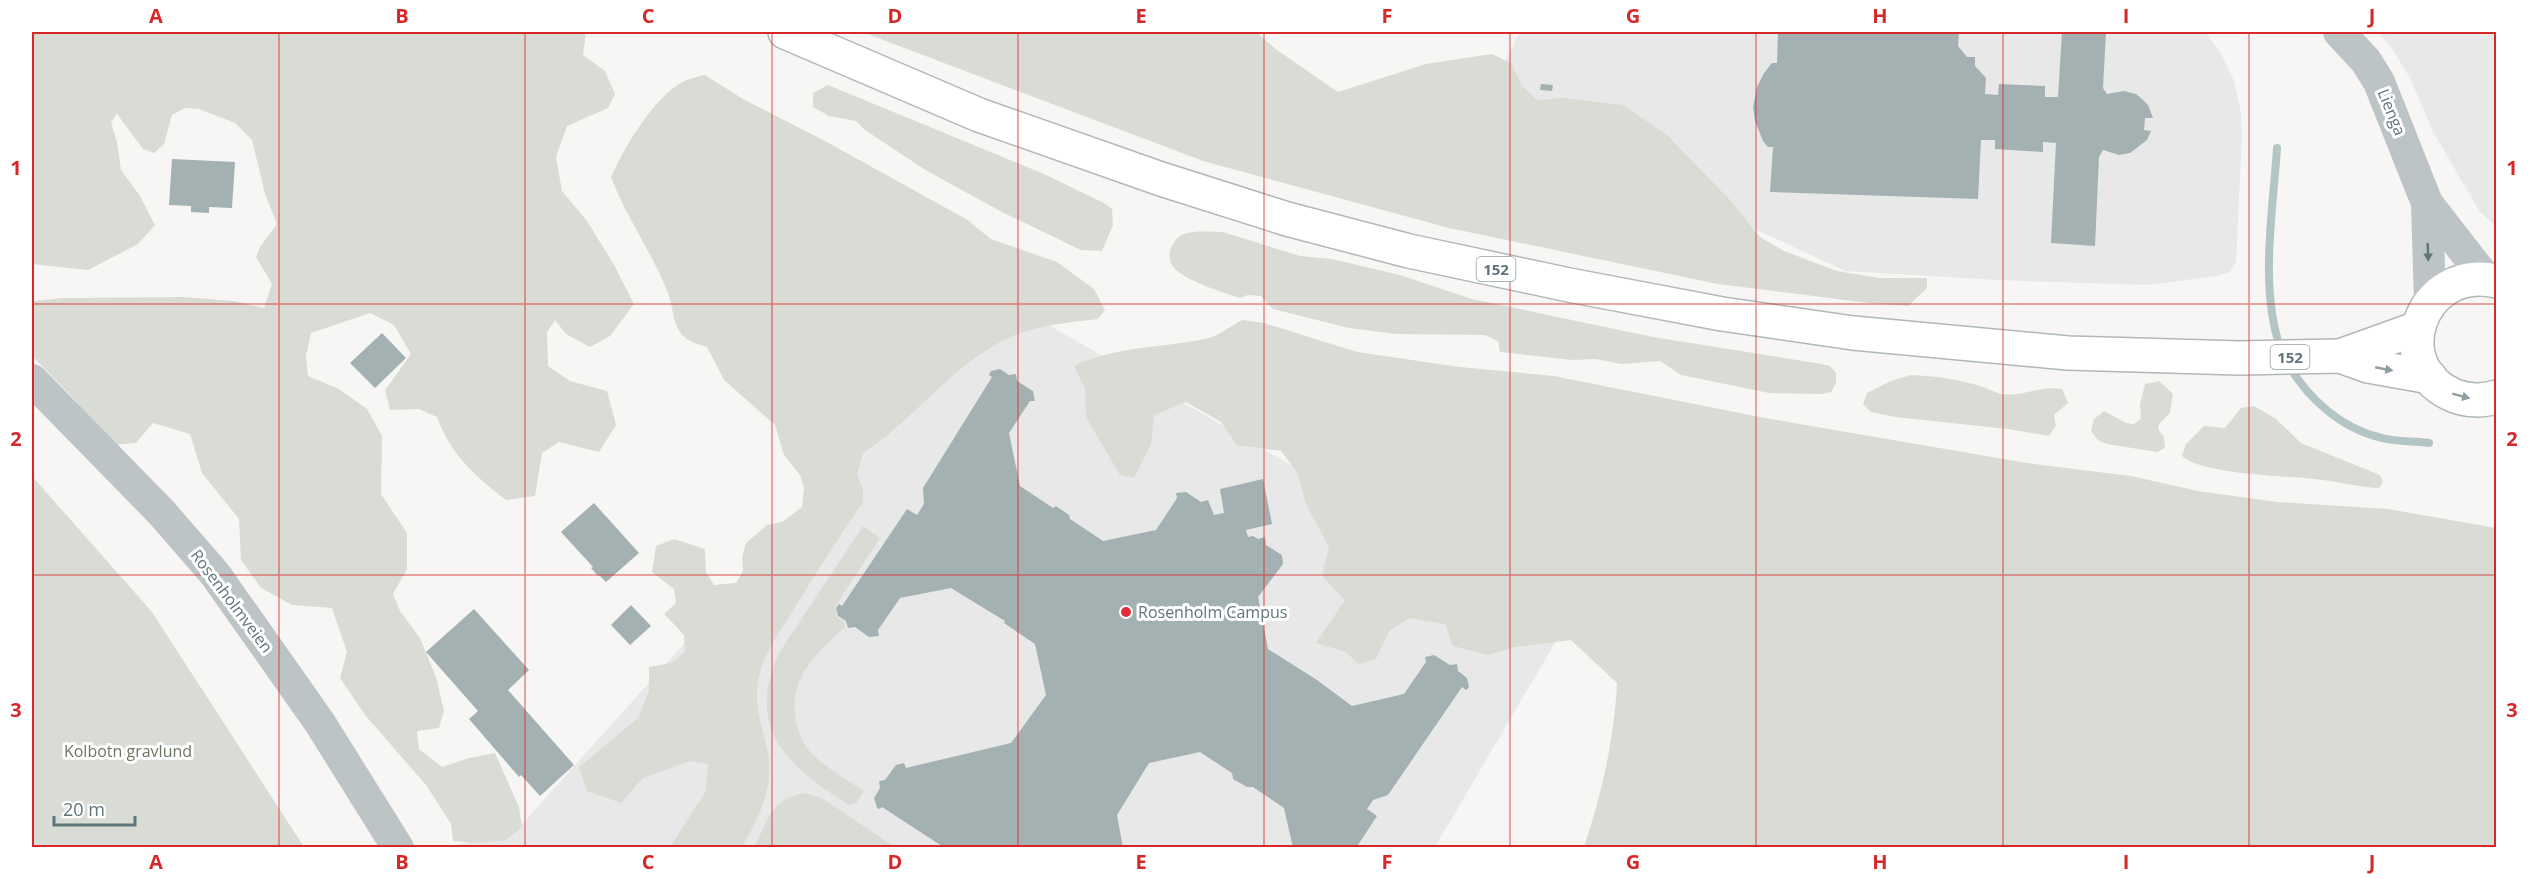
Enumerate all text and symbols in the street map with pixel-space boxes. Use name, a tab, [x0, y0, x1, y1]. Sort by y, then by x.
text: A	[149, 2, 163, 29]
text: B	[395, 2, 409, 29]
text: C	[642, 2, 655, 29]
text: D	[888, 2, 902, 29]
text: E	[1135, 2, 1147, 29]
text: F	[1382, 2, 1392, 29]
text: G	[1626, 2, 1640, 29]
text: H	[1872, 2, 1888, 29]
text: I	[2123, 2, 2129, 29]
text: J	[2367, 2, 2375, 29]
street label: Lienga	[2373, 85, 2411, 139]
text: 1	[10, 154, 22, 181]
text: 1	[2506, 154, 2518, 181]
one-way arrow	[2423, 243, 2432, 262]
road number: 152	[1476, 257, 1516, 281]
road number: 152	[2270, 345, 2310, 369]
one-way arrow	[2375, 365, 2394, 374]
one-way arrow	[2451, 392, 2470, 402]
text: 2	[10, 425, 22, 452]
text: 2	[2506, 425, 2518, 452]
street label: Rosenholmveien	[186, 545, 278, 657]
place label: Rosenholm Campus	[1138, 601, 1287, 623]
marker: Rosenholm Campus	[1119, 605, 1133, 619]
text: 3	[10, 696, 22, 723]
text: 3	[2506, 696, 2518, 723]
park label: Kolbotn gravlund	[64, 740, 192, 762]
scale bar	[54, 789, 135, 827]
text: 20 m	[63, 797, 105, 821]
text: A	[149, 848, 163, 875]
text: B	[395, 848, 409, 875]
text: C	[642, 848, 655, 875]
text: D	[888, 848, 902, 875]
text: E	[1135, 848, 1147, 875]
text: F	[1382, 848, 1392, 875]
text: G	[1626, 848, 1640, 875]
text: H	[1872, 848, 1888, 875]
text: I	[2123, 848, 2129, 875]
text: J	[2367, 848, 2375, 875]

